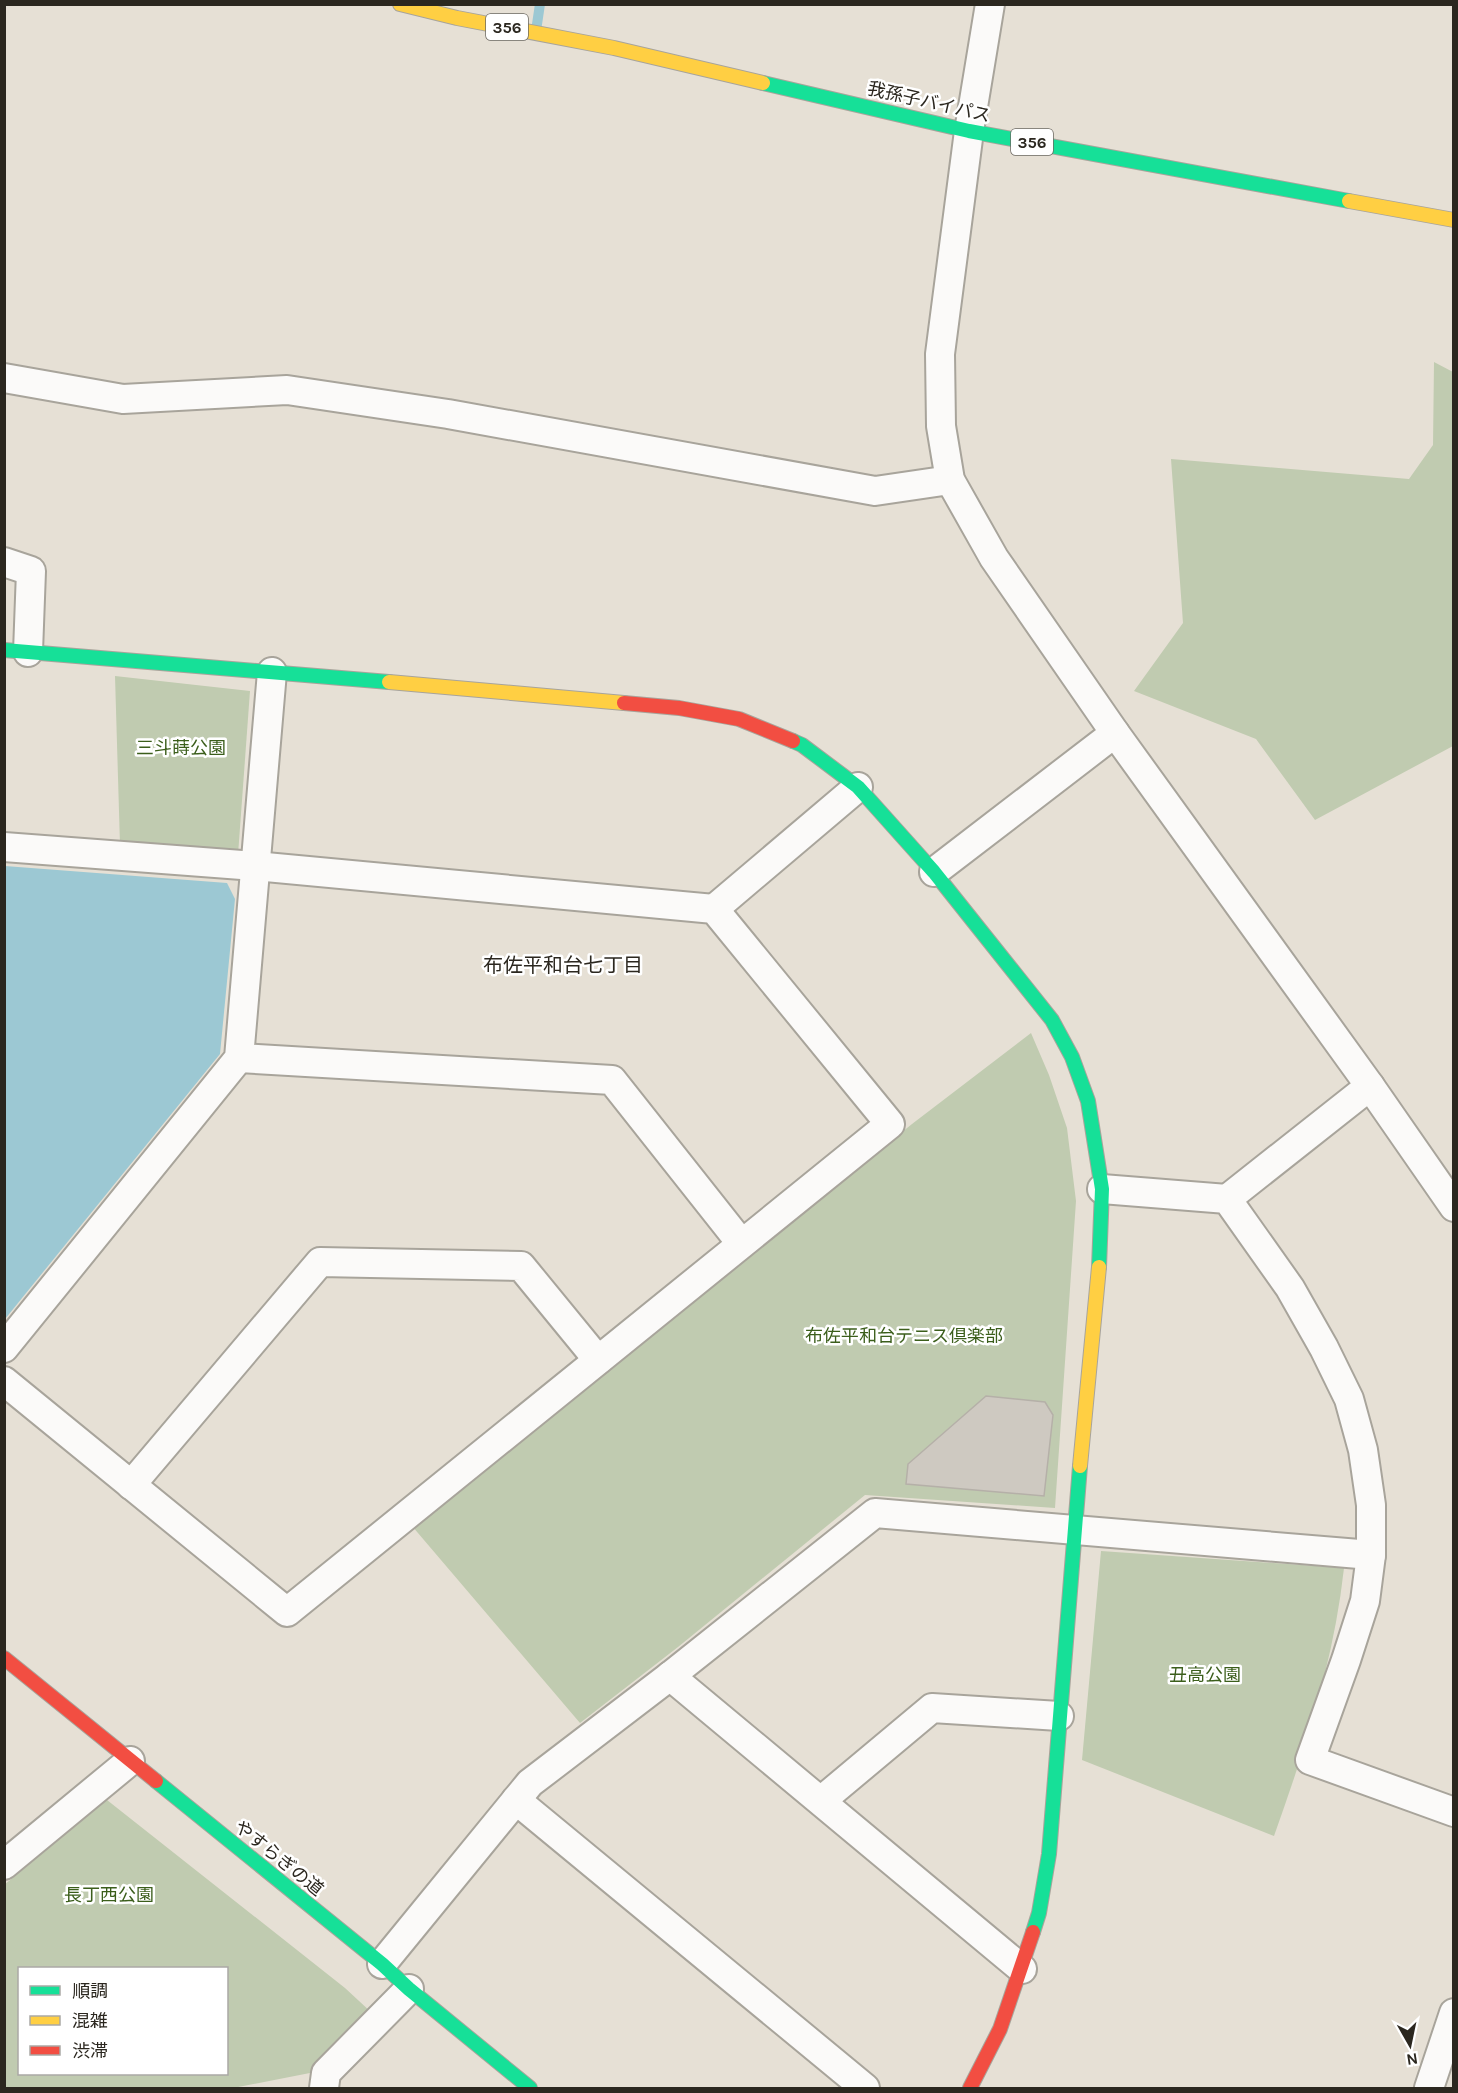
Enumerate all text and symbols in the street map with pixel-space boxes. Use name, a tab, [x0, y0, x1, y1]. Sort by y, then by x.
road number: 356	[486, 14, 528, 40]
street label: 我孫子バイパス	[865, 77, 993, 127]
road number: 356	[1011, 129, 1053, 155]
park label: 三斗蒔公園	[136, 737, 226, 759]
district label: 布佐平和台七丁目	[483, 954, 643, 977]
park label: 布佐平和台テニス倶楽部	[805, 1325, 1003, 1347]
park label: 丑高公園	[1169, 1664, 1241, 1686]
street label: やすらぎの道	[230, 1815, 328, 1901]
park label: 長丁西公園	[64, 1884, 154, 1906]
legend	[18, 1967, 228, 2075]
text: 順調	[72, 1980, 108, 2002]
text: 混雑	[72, 2010, 108, 2032]
north arrow	[1380, 2015, 1440, 2075]
text: 渋滞	[72, 2040, 108, 2062]
text: N	[1405, 2049, 1419, 2070]

